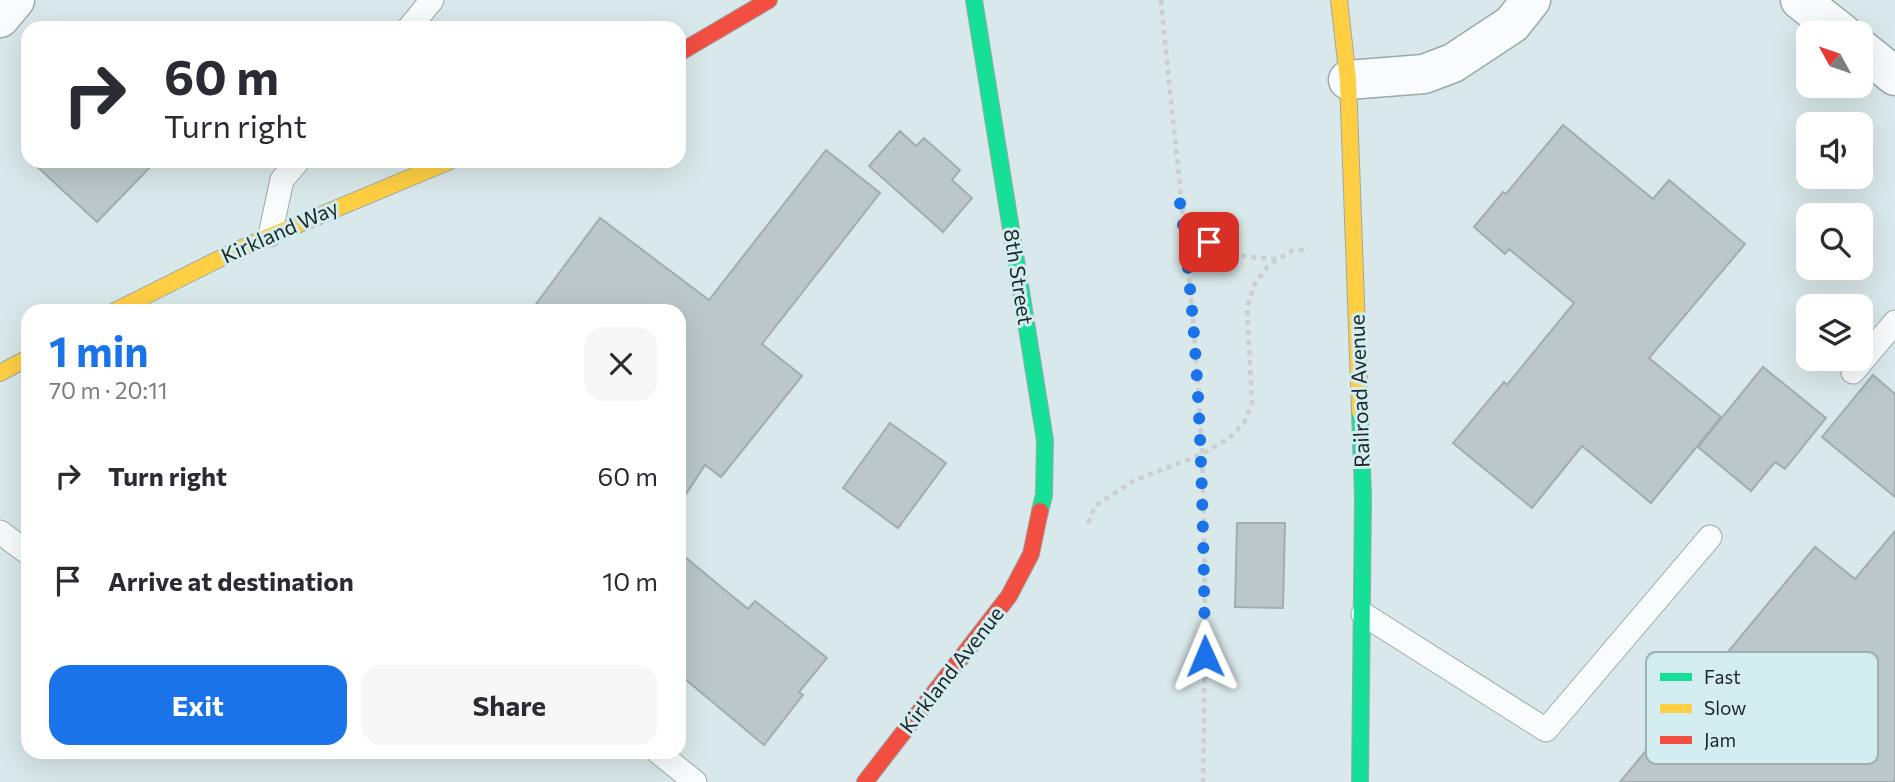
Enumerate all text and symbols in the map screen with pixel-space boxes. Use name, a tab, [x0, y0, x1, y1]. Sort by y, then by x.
north arrow	[1796, 21, 1872, 98]
map controls	[1796, 21, 1873, 371]
text: 60 m	[164, 45, 279, 105]
icon: right	[49, 49, 140, 140]
text: Turn right	[164, 105, 307, 145]
button: sound	[1796, 112, 1873, 189]
street label: Kirkland Way	[217, 194, 342, 268]
button: search	[1796, 203, 1873, 280]
pin	[1179, 212, 1239, 272]
icon: arrive	[1190, 223, 1228, 261]
street label: 8th Street	[1000, 227, 1039, 327]
button: layers	[1796, 294, 1873, 371]
street label: Railroad Avenue	[1343, 314, 1374, 468]
text: 1 min	[49, 324, 149, 376]
button: close	[584, 327, 658, 401]
text: 70 m · 20:11	[49, 376, 168, 404]
icon: right	[49, 457, 87, 495]
text: Turn right	[108, 460, 227, 491]
text: 60 m	[598, 460, 658, 491]
icon: arrive	[49, 562, 87, 600]
text: Arrive at destination	[108, 565, 354, 596]
text: 10 m	[602, 565, 658, 596]
street label: Kirkland Avenue	[894, 601, 1008, 737]
position arrow	[1168, 619, 1242, 693]
legend	[1646, 652, 1878, 764]
button: Exit	[49, 665, 347, 745]
button: Share	[361, 665, 658, 745]
text: Fast	[1704, 665, 1741, 688]
text: Slow	[1704, 696, 1746, 719]
text: Jam	[1704, 728, 1736, 751]

